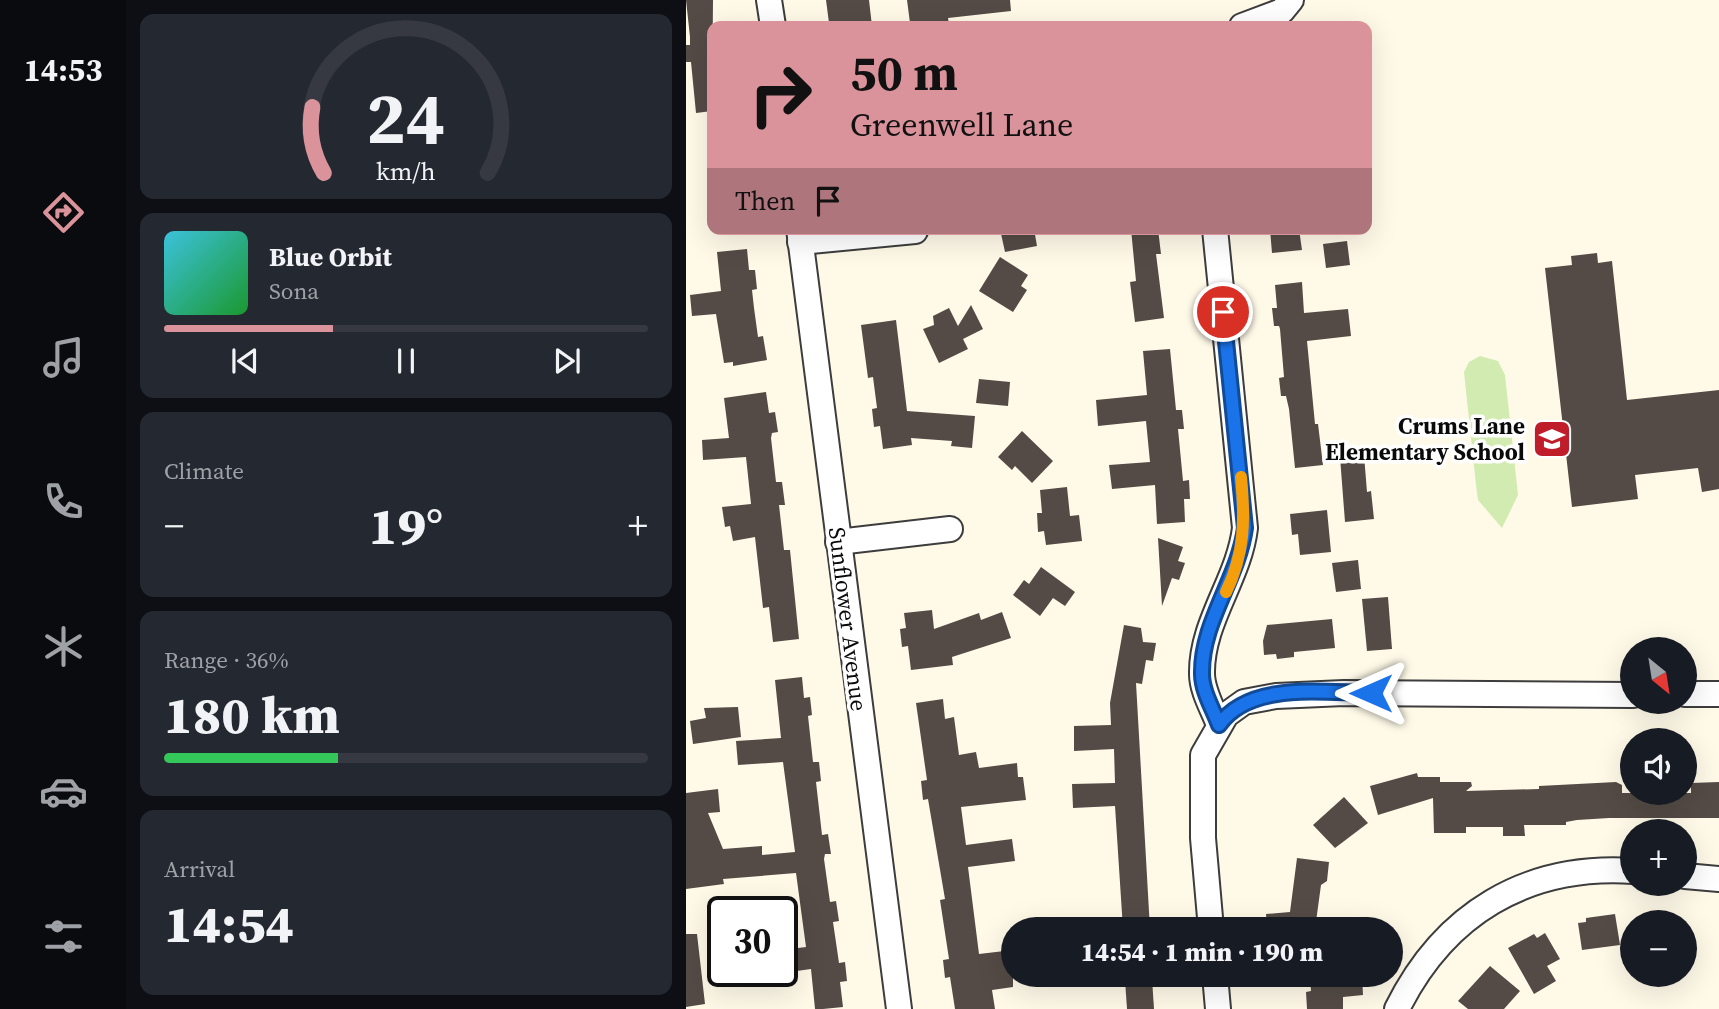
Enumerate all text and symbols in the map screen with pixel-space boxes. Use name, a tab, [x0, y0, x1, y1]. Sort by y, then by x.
text: 50 m	[850, 39, 958, 106]
text: 14:53	[24, 48, 102, 92]
icon: right	[735, 49, 826, 140]
text: 24	[367, 68, 445, 167]
text: Greenwell Lane	[850, 103, 1073, 147]
text: km/h	[376, 153, 436, 187]
icon: arrive	[809, 182, 847, 220]
text: Then	[735, 183, 795, 219]
icon: directions	[39, 188, 88, 237]
text: Blue Orbit	[269, 239, 392, 275]
text: Sona	[269, 275, 319, 307]
pin	[1193, 282, 1253, 342]
icon: arrive	[1204, 293, 1242, 331]
icon: music	[39, 333, 88, 382]
icon: previous	[226, 342, 264, 380]
icon: pause	[387, 342, 425, 380]
icon: next	[548, 342, 586, 380]
place label: Crums Lane Elementary School	[1325, 410, 1525, 468]
school or university icon: Crums Lane Elementary School	[1531, 418, 1573, 460]
text: Climate	[164, 455, 244, 487]
icon: phone	[39, 477, 88, 526]
text: 19°	[369, 490, 443, 561]
text: −	[164, 500, 184, 552]
text: +	[628, 500, 648, 552]
street label: Sunflower Avenue	[821, 525, 875, 713]
icon: climate	[39, 622, 88, 671]
north arrow	[1620, 637, 1698, 714]
map controls	[1620, 637, 1697, 987]
text: Range · 36%	[164, 644, 289, 676]
position arrow	[1334, 656, 1408, 730]
text: 180 km	[164, 679, 340, 750]
button: sound	[1620, 728, 1697, 805]
icon: car	[39, 767, 88, 816]
button: +	[1620, 819, 1697, 896]
text: Arrival	[164, 853, 235, 885]
text: 14:54	[164, 888, 294, 959]
speed limit sign: 30	[707, 896, 798, 987]
button: −	[1620, 910, 1697, 987]
icon: filters	[39, 912, 88, 961]
text: 14:54 · 1 min · 190 m	[1081, 934, 1323, 970]

